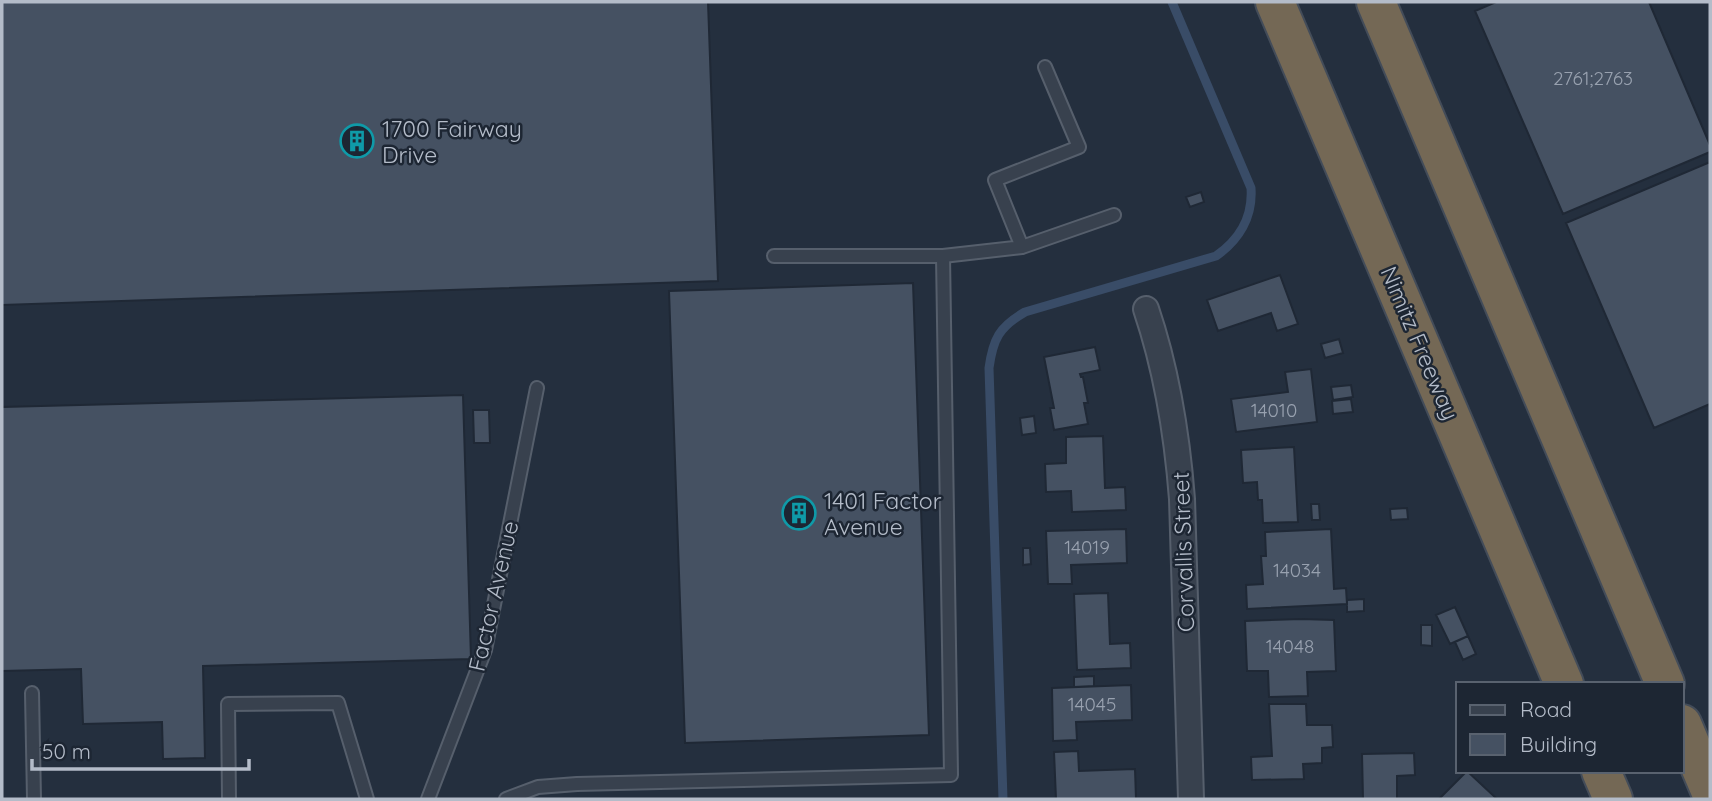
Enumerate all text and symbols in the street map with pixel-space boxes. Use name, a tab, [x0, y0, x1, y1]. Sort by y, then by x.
house number: 2761;2763	[1553, 66, 1633, 90]
place label: 1700 Fairway Drive	[382, 114, 522, 169]
building icon: 1700 Fairway Drive	[338, 122, 376, 160]
street label: Nimitz Freeway	[1375, 262, 1465, 424]
house number: 14010	[1251, 398, 1297, 422]
street label: Corvallis Street	[1166, 471, 1200, 633]
place label: 1401 Factor Avenue	[824, 486, 942, 541]
building icon: 1401 Factor Avenue	[780, 494, 818, 532]
street label: Factor Avenue	[462, 518, 524, 674]
house number: 14019	[1064, 535, 1110, 559]
house number: 14034	[1273, 558, 1321, 582]
house number: 14048	[1266, 634, 1314, 658]
legend	[1456, 682, 1684, 773]
house number: 14045	[1068, 692, 1116, 716]
text: Road	[1520, 696, 1572, 722]
scale bar	[32, 728, 248, 772]
text: Building	[1520, 731, 1597, 757]
text: 50 m	[42, 738, 91, 764]

